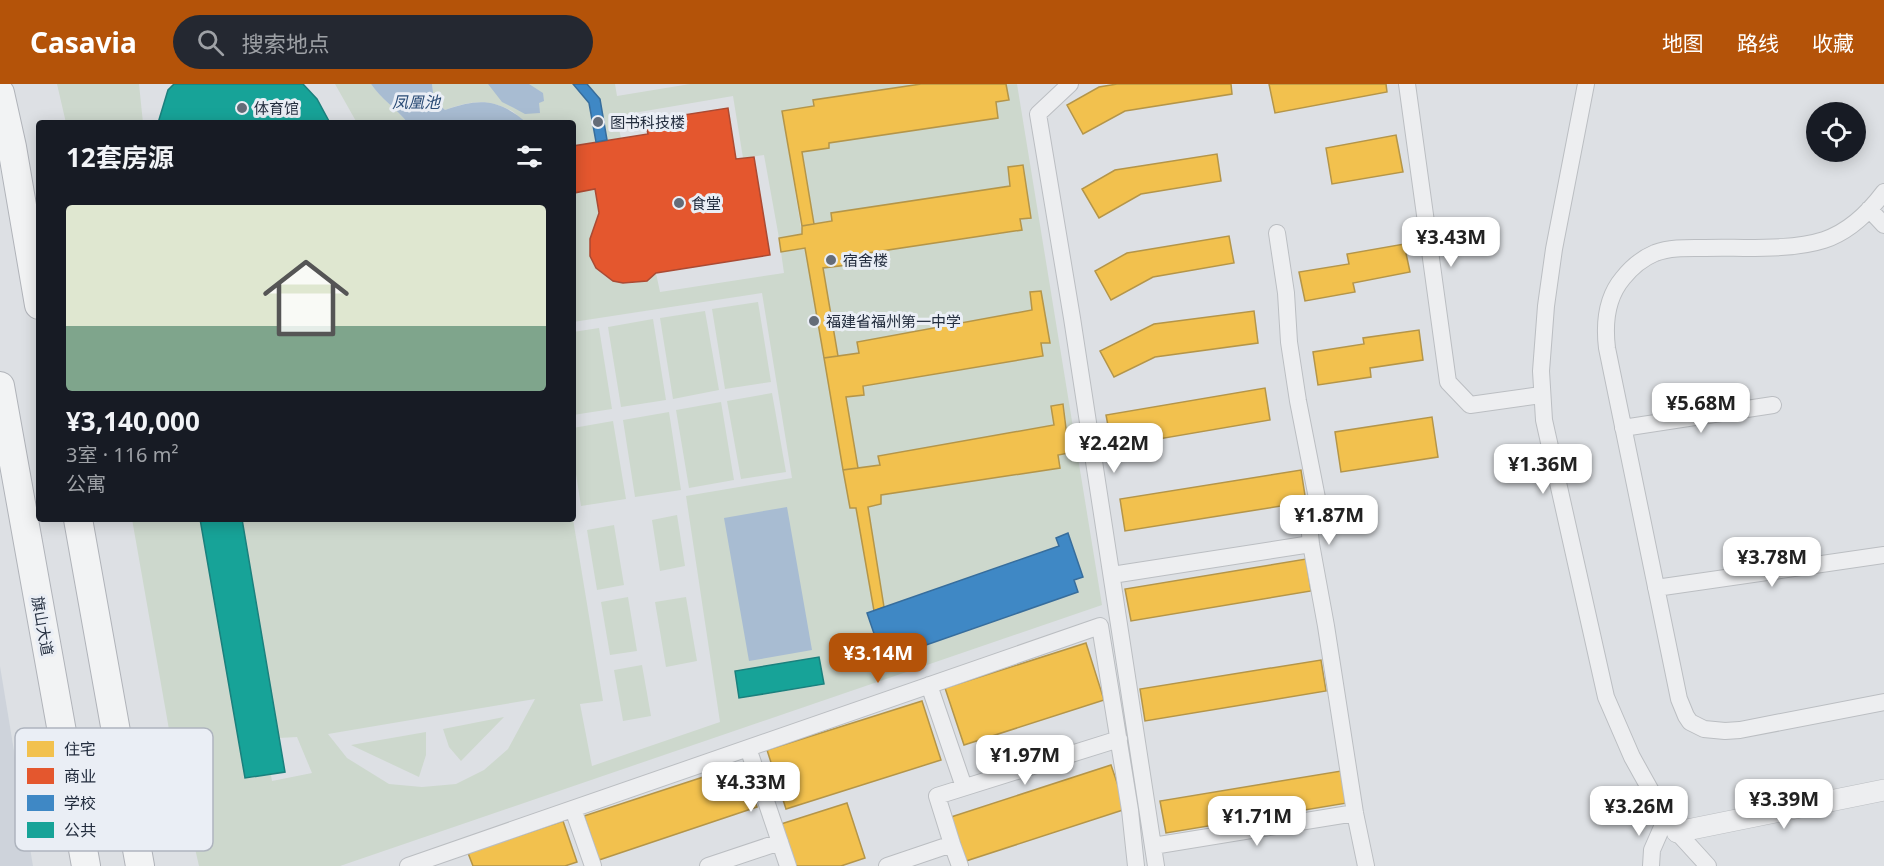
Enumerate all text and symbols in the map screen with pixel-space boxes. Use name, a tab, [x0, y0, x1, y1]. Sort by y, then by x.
search box	[173, 15, 593, 69]
text: Casavia	[30, 23, 137, 61]
icon: search	[194, 26, 227, 59]
text: 搜索地点	[242, 28, 330, 58]
text: 地图	[1662, 29, 1704, 57]
text: 路线	[1737, 29, 1779, 57]
text: 收藏	[1812, 29, 1854, 57]
water label: 凤凰池	[392, 91, 442, 113]
place label: 体育馆	[254, 98, 299, 118]
marker: 体育馆	[235, 101, 249, 115]
map controls	[1806, 102, 1866, 162]
button: locate	[1806, 102, 1866, 162]
place label: 图书科技楼	[610, 112, 685, 132]
marker: 图书科技楼	[591, 115, 605, 129]
text: 12套房源	[66, 139, 174, 175]
icon: filters	[513, 140, 546, 173]
place label: 食堂	[691, 193, 721, 213]
marker: 食堂	[672, 196, 686, 210]
pin: ¥3.43M	[1402, 217, 1500, 268]
text: ¥3.43M	[1416, 223, 1486, 250]
icon: home	[252, 244, 360, 352]
place label: 宿舍楼	[843, 250, 888, 270]
marker: 宿舍楼	[824, 253, 838, 267]
place label: 福建省福州第一中学	[826, 311, 961, 331]
marker: 福建省福州第一中学	[807, 314, 821, 328]
pin: ¥5.68M	[1652, 383, 1750, 434]
text: ¥5.68M	[1666, 389, 1736, 416]
text: ¥3,140,000	[66, 403, 200, 439]
pin: ¥2.42M	[1065, 423, 1163, 474]
text: ¥2.42M	[1079, 429, 1149, 456]
text: 3室 · 116 m²	[66, 441, 178, 468]
pin: ¥1.36M	[1494, 444, 1592, 495]
text: ¥1.36M	[1508, 450, 1578, 477]
text: 公寓	[66, 470, 106, 497]
pin: ¥1.87M	[1280, 495, 1378, 546]
text: ¥1.87M	[1294, 501, 1364, 528]
pin: ¥3.78M	[1723, 537, 1821, 588]
text: ¥3.78M	[1737, 543, 1807, 570]
street label: 旗山大道	[28, 595, 58, 657]
pin: ¥3.14M	[829, 633, 927, 684]
text: ¥3.14M	[843, 639, 913, 666]
legend	[15, 728, 213, 851]
pin: ¥1.97M	[976, 735, 1074, 786]
text: 住宅	[64, 738, 96, 760]
text: ¥1.97M	[990, 741, 1060, 768]
pin: ¥4.33M	[702, 762, 800, 813]
text: 商业	[64, 765, 96, 787]
text: ¥4.33M	[716, 768, 786, 795]
pin: ¥3.39M	[1735, 779, 1833, 830]
text: ¥3.39M	[1749, 785, 1819, 812]
pin: ¥3.26M	[1590, 786, 1688, 837]
text: 学校	[64, 792, 96, 814]
text: ¥3.26M	[1604, 792, 1674, 819]
pin: ¥1.71M	[1208, 796, 1306, 847]
text: ¥1.71M	[1222, 802, 1292, 829]
text: 公共	[64, 819, 96, 841]

